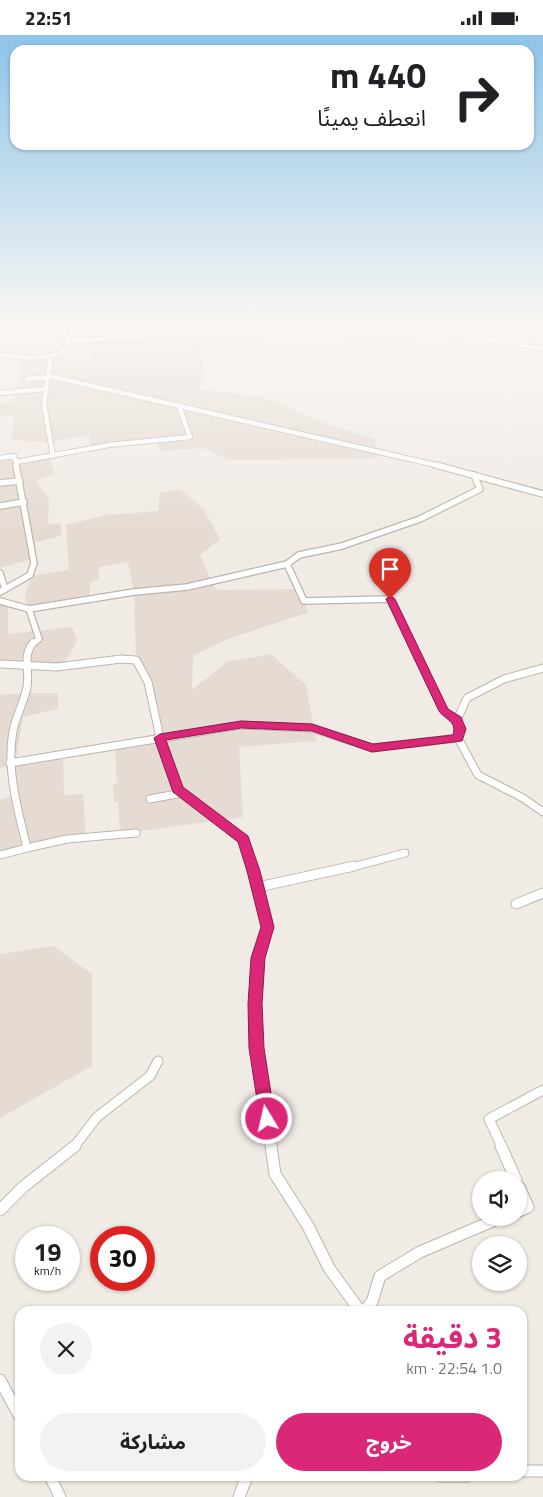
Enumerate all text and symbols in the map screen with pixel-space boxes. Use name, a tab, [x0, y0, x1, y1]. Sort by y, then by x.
text: 22:51	[25, 3, 72, 32]
text: 440 m	[330, 48, 426, 102]
icon: right	[444, 65, 509, 130]
text: انعطف يمينًا	[317, 101, 426, 135]
pin	[369, 548, 411, 599]
icon: arrive	[376, 555, 404, 583]
position arrow	[240, 1092, 292, 1144]
map controls	[472, 1171, 527, 1291]
button: sound	[472, 1171, 527, 1226]
speed limit sign: 30	[90, 1226, 155, 1291]
text: 19	[33, 1233, 62, 1271]
button: layers	[472, 1236, 527, 1291]
text: km/h	[34, 1261, 61, 1280]
text: 3 دقيقة	[403, 1314, 502, 1360]
button: close	[40, 1323, 92, 1375]
text: 1.0 km · 22:54	[406, 1356, 502, 1380]
button: مشاركة	[40, 1413, 266, 1471]
button: خروج	[276, 1413, 502, 1471]

